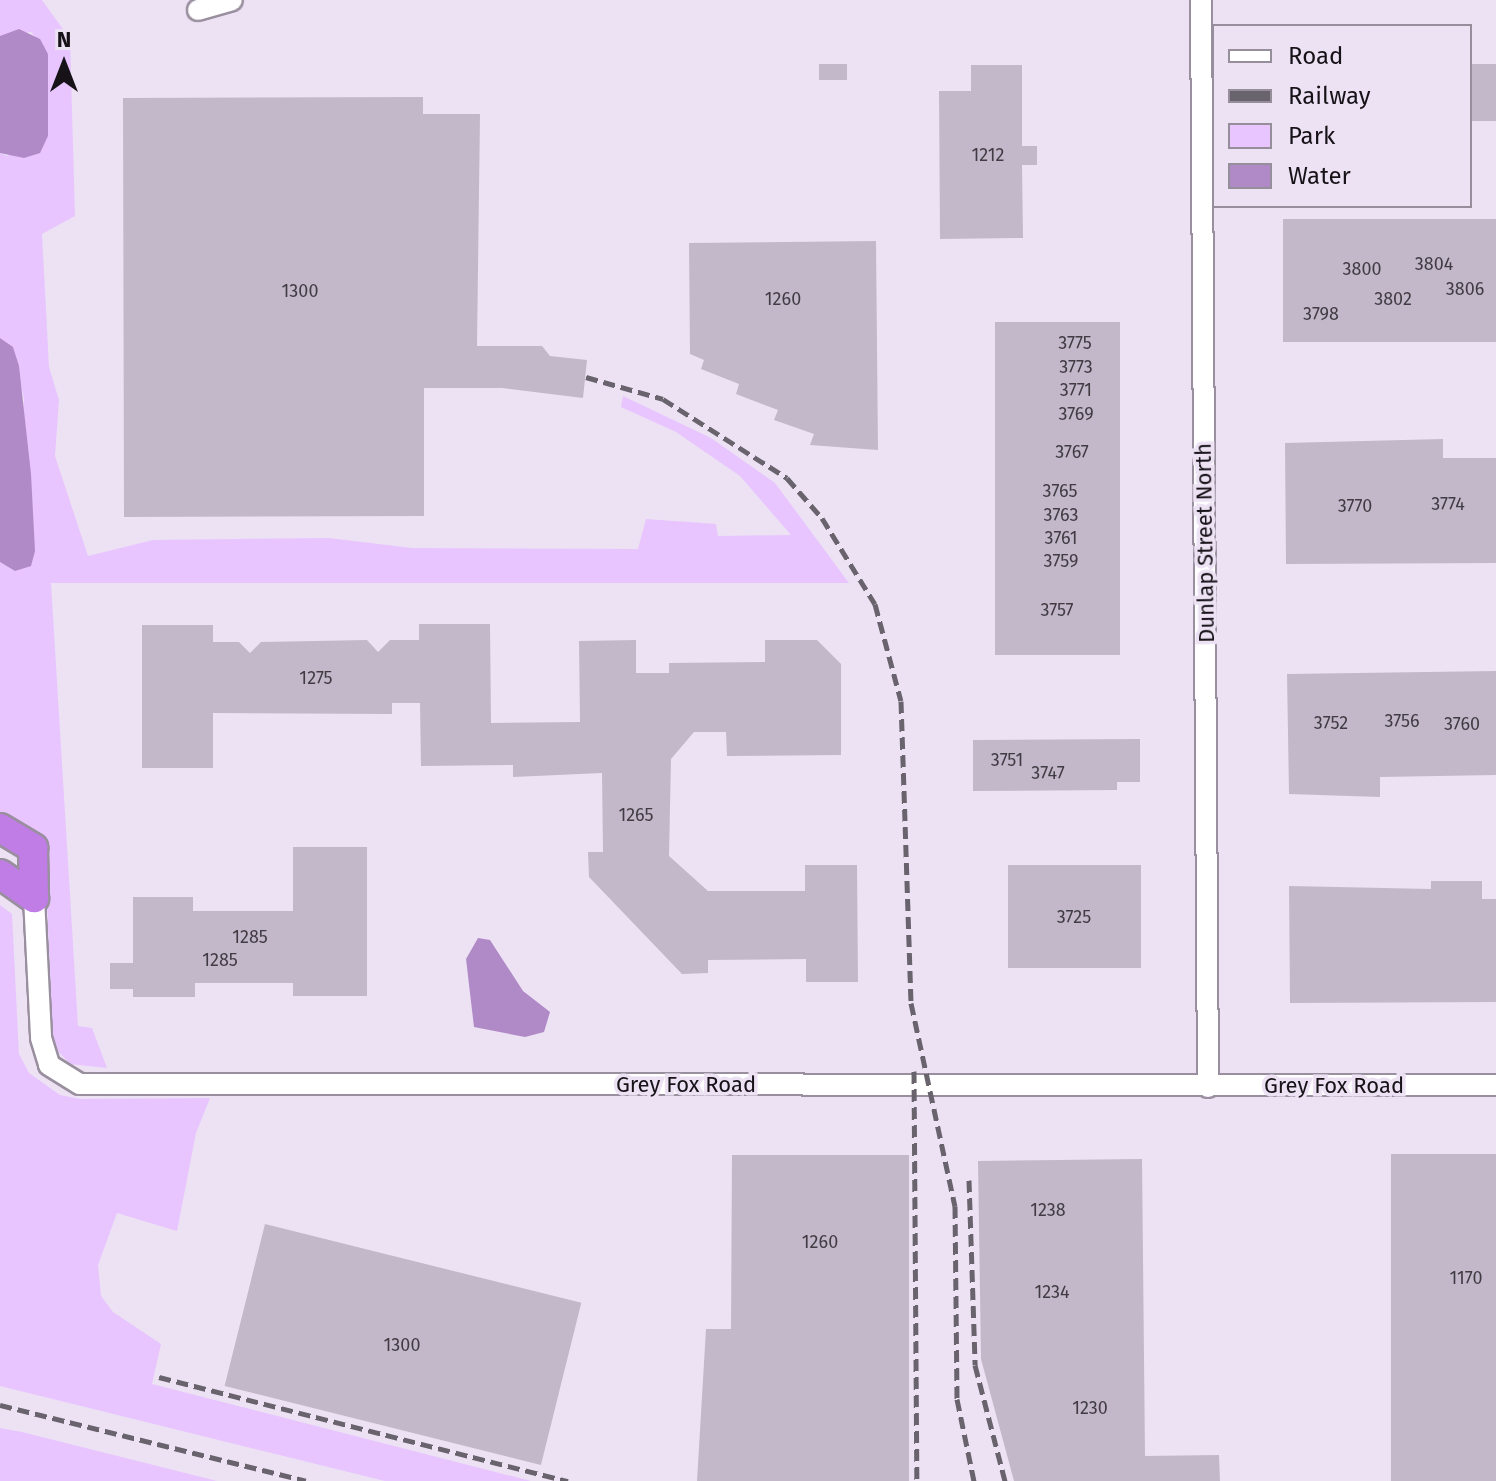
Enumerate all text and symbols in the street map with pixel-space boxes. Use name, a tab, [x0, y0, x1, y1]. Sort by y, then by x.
north arrow	[24, 24, 104, 104]
legend	[1212, 24, 1472, 208]
text: N	[57, 26, 71, 53]
text: Road	[1288, 42, 1343, 70]
text: Railway	[1288, 82, 1371, 110]
text: Park	[1288, 122, 1335, 150]
house number: 1212	[972, 144, 1004, 166]
text: Water	[1288, 162, 1351, 190]
house number: 3804	[1415, 253, 1453, 275]
house number: 3800	[1343, 258, 1381, 280]
house number: 3806	[1446, 278, 1484, 300]
house number: 1300	[282, 280, 318, 302]
house number: 1260	[765, 288, 801, 310]
house number: 3802	[1374, 288, 1412, 310]
house number: 3798	[1303, 303, 1339, 325]
house number: 3775	[1058, 332, 1092, 354]
house number: 3773	[1059, 356, 1093, 378]
house number: 3771	[1060, 379, 1092, 401]
house number: 3769	[1058, 403, 1094, 425]
house number: 3767	[1055, 441, 1089, 463]
street label: Dunlap Street North	[1190, 443, 1220, 643]
house number: 3765	[1043, 480, 1077, 502]
house number: 3774	[1431, 493, 1465, 515]
house number: 3770	[1338, 495, 1372, 517]
house number: 3763	[1044, 504, 1078, 526]
house number: 3761	[1045, 527, 1077, 549]
house number: 3759	[1044, 550, 1078, 572]
house number: 3757	[1040, 599, 1074, 621]
house number: 1275	[299, 667, 333, 689]
house number: 3756	[1384, 710, 1420, 732]
house number: 3752	[1314, 712, 1348, 734]
house number: 3760	[1444, 713, 1480, 735]
house number: 3751	[991, 749, 1023, 771]
house number: 3747	[1031, 762, 1065, 784]
house number: 1265	[618, 804, 654, 826]
house number: 3725	[1057, 906, 1091, 928]
house number: 1285	[232, 926, 268, 948]
house number: 1285	[202, 949, 238, 971]
street label: Grey Fox Road	[616, 1072, 756, 1098]
street label: Grey Fox Road	[1264, 1073, 1404, 1099]
house number: 1238	[1030, 1199, 1066, 1221]
house number: 1260	[802, 1231, 838, 1253]
house number: 1170	[1449, 1267, 1483, 1289]
house number: 1234	[1034, 1281, 1070, 1303]
house number: 1300	[384, 1334, 420, 1356]
house number: 1230	[1072, 1397, 1108, 1419]

